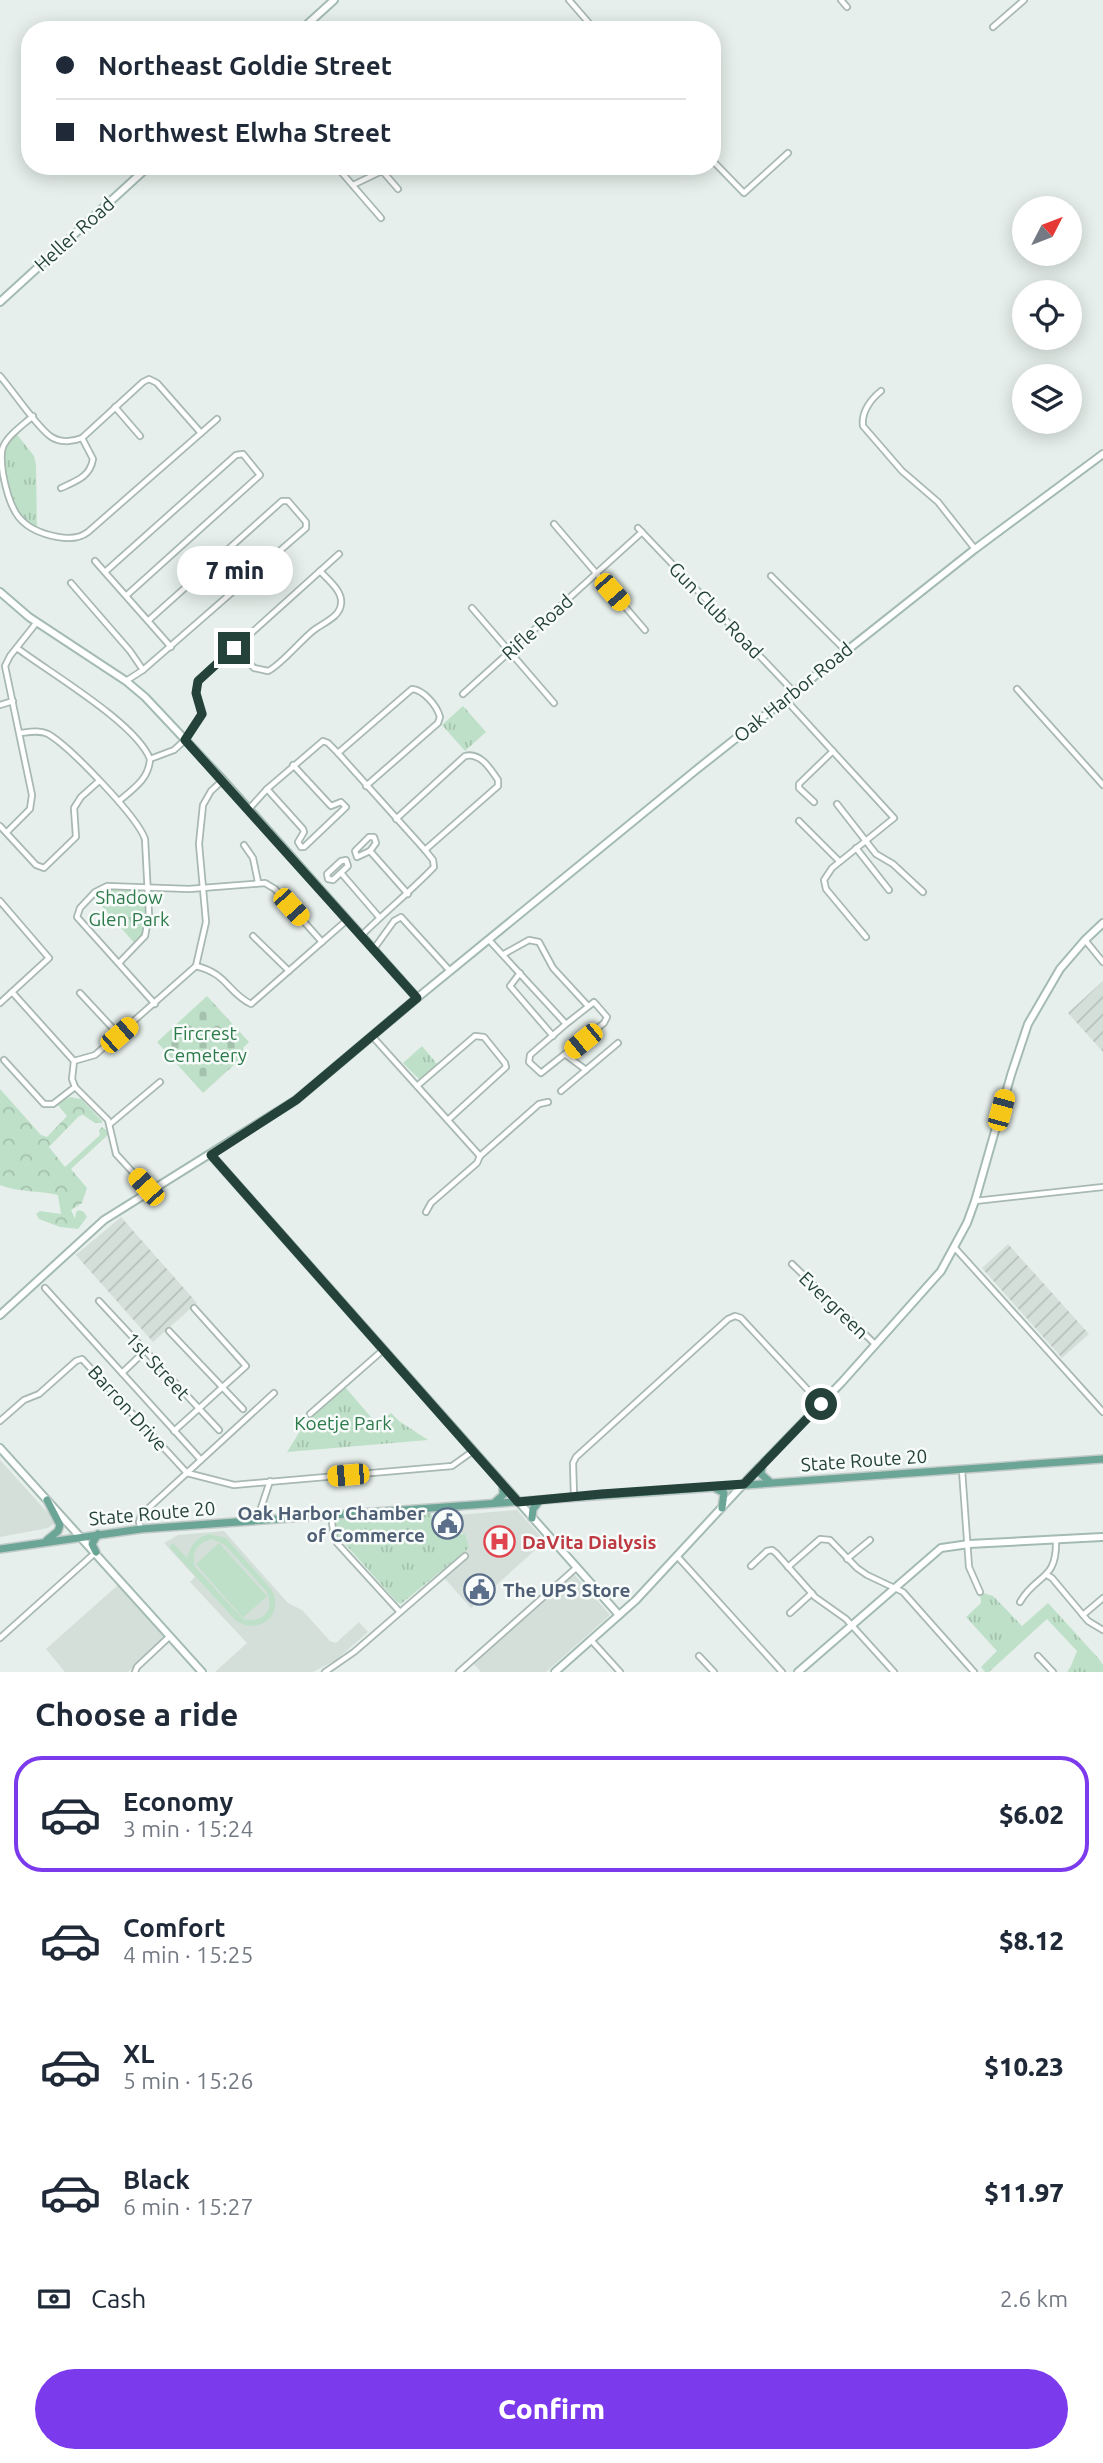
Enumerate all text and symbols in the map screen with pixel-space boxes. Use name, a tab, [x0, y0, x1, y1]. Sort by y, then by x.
text: Northeast Goldie Street	[98, 51, 392, 80]
text: Northwest Elwha Street	[98, 118, 391, 147]
street label: Heller Road	[30, 193, 118, 275]
north arrow	[1012, 196, 1082, 266]
map controls	[1012, 196, 1082, 434]
button: locate	[1012, 280, 1082, 350]
button: layers	[1012, 364, 1082, 434]
callout: 7 min	[176, 546, 292, 596]
street label: Gun Club Road	[665, 557, 767, 663]
text: 7 min	[206, 558, 264, 583]
car	[591, 569, 634, 615]
street label: Rifle Road	[497, 590, 577, 664]
route end	[218, 632, 250, 664]
street label: Oak Harbor Road	[729, 637, 857, 747]
car	[270, 884, 313, 930]
park label: Shadow Glen Park	[88, 886, 170, 930]
car	[97, 1013, 142, 1057]
car	[561, 1020, 606, 1062]
park label: Fircrest Cemetery	[163, 1022, 247, 1066]
car	[986, 1087, 1017, 1133]
car	[125, 1164, 168, 1210]
street label: Evergreen	[795, 1267, 873, 1343]
street label: 1st Street	[121, 1328, 195, 1405]
street label: Barron Drive	[84, 1361, 172, 1455]
route start	[805, 1388, 837, 1420]
park label: Koetje Park	[294, 1412, 392, 1434]
street label: State Route 20	[800, 1445, 928, 1475]
car	[327, 1463, 370, 1487]
street label: State Route 20	[88, 1497, 216, 1529]
place label: Oak Harbor Chamber of Commerce	[237, 1502, 425, 1546]
public building icon: Oak Harbor Chamber of Commerce	[431, 1507, 465, 1541]
hospital icon: DaVita Dialysis	[482, 1525, 516, 1559]
place label: DaVita Dialysis	[522, 1531, 656, 1553]
public building icon: The UPS Store	[463, 1573, 497, 1607]
place label: The UPS Store	[503, 1579, 630, 1601]
text: Choose a ride	[35, 1696, 238, 1732]
icon: car	[39, 1783, 102, 1846]
text: Economy	[123, 1787, 233, 1816]
text: $6.02	[999, 1800, 1064, 1829]
text: 3 min · 15:24	[123, 1816, 254, 1841]
icon: car	[39, 1909, 102, 1972]
text: Comfort	[123, 1913, 226, 1942]
text: $8.12	[999, 1926, 1064, 1955]
text: 4 min · 15:25	[123, 1942, 254, 1967]
icon: car	[39, 2035, 102, 2098]
text: XL	[123, 2039, 154, 2068]
text: $10.23	[984, 2052, 1064, 2081]
text: 5 min · 15:26	[123, 2068, 254, 2093]
icon: car	[39, 2161, 102, 2224]
text: Black	[123, 2165, 190, 2194]
text: $11.97	[984, 2178, 1064, 2207]
text: 6 min · 15:27	[123, 2194, 254, 2219]
icon: cash	[35, 2280, 73, 2318]
text: Cash	[91, 2284, 146, 2313]
text: 2.6 km	[1000, 2286, 1068, 2311]
button: Confirm	[35, 2369, 1068, 2449]

